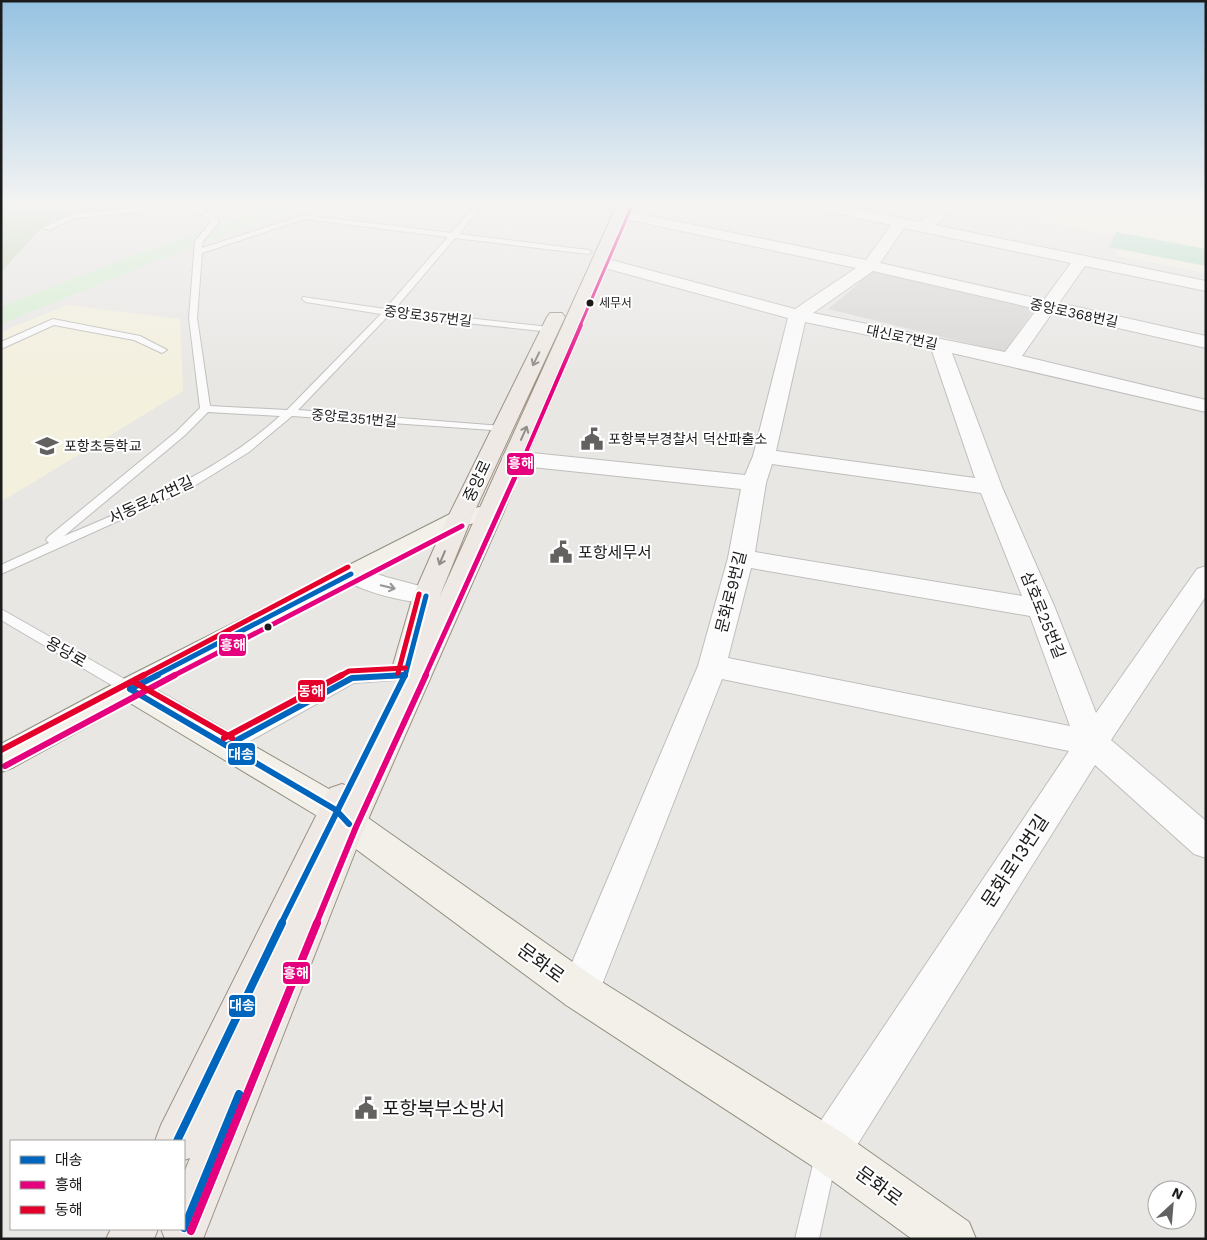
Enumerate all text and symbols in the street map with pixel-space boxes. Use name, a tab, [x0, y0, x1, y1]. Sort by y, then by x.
place label: 세무서	[599, 296, 632, 310]
street label: 중앙로368번길	[1028, 296, 1120, 330]
marker: 세무서	[585, 298, 595, 308]
street label: 중앙로357번길	[383, 303, 473, 329]
street label: 대신로7번길	[865, 322, 939, 352]
one-way arrow	[530, 351, 540, 366]
street label: 중앙로351번길	[310, 406, 398, 430]
one-way arrow	[519, 426, 529, 441]
public building icon: 포항북부경찰서 덕산파출소	[579, 426, 605, 452]
place label: 포항북부경찰서 덕산파출소	[608, 431, 767, 447]
school or university icon: 포항초등학교	[34, 433, 60, 459]
place label: 포항초등학교	[64, 438, 141, 454]
line badge: 흥해	[506, 452, 535, 476]
text: 흥해	[508, 455, 534, 471]
street label: 중앙로	[459, 457, 495, 505]
street label: 서동로47번길	[105, 472, 197, 528]
public building icon: 포항세무서	[548, 539, 574, 565]
place label: 포항세무서	[578, 543, 652, 562]
street label: 문화로9번길	[712, 549, 750, 635]
one-way arrow	[437, 550, 447, 565]
street label: 삼호로25번길	[1017, 569, 1069, 661]
one-way arrow	[379, 583, 395, 592]
unlabelled marker	[263, 622, 273, 632]
street label: 용당로	[42, 633, 90, 671]
line badge: 흥해	[218, 633, 247, 657]
text: 흥해	[220, 637, 246, 653]
line badge: 동해	[297, 679, 326, 703]
text: 동해	[298, 683, 324, 699]
line badge: 대송	[227, 742, 256, 766]
text: 대송	[228, 746, 254, 762]
street label: 문화로13번길	[977, 810, 1053, 912]
street label: 문화로	[513, 938, 569, 988]
line badge: 흥해	[282, 961, 311, 985]
text: 흥해	[283, 965, 309, 981]
line badge: 대송	[228, 994, 256, 1018]
text: 대송	[229, 997, 255, 1013]
public building icon: 포항북부소방서	[353, 1095, 379, 1121]
place label: 포항북부소방서	[382, 1097, 504, 1120]
legend	[10, 1140, 185, 1230]
text: 대송	[55, 1151, 83, 1169]
street label: 문화로	[851, 1161, 907, 1211]
text: 흥해	[55, 1176, 83, 1194]
north arrow	[1147, 1180, 1197, 1230]
text: N	[1170, 1184, 1186, 1203]
text: 동해	[55, 1201, 83, 1219]

